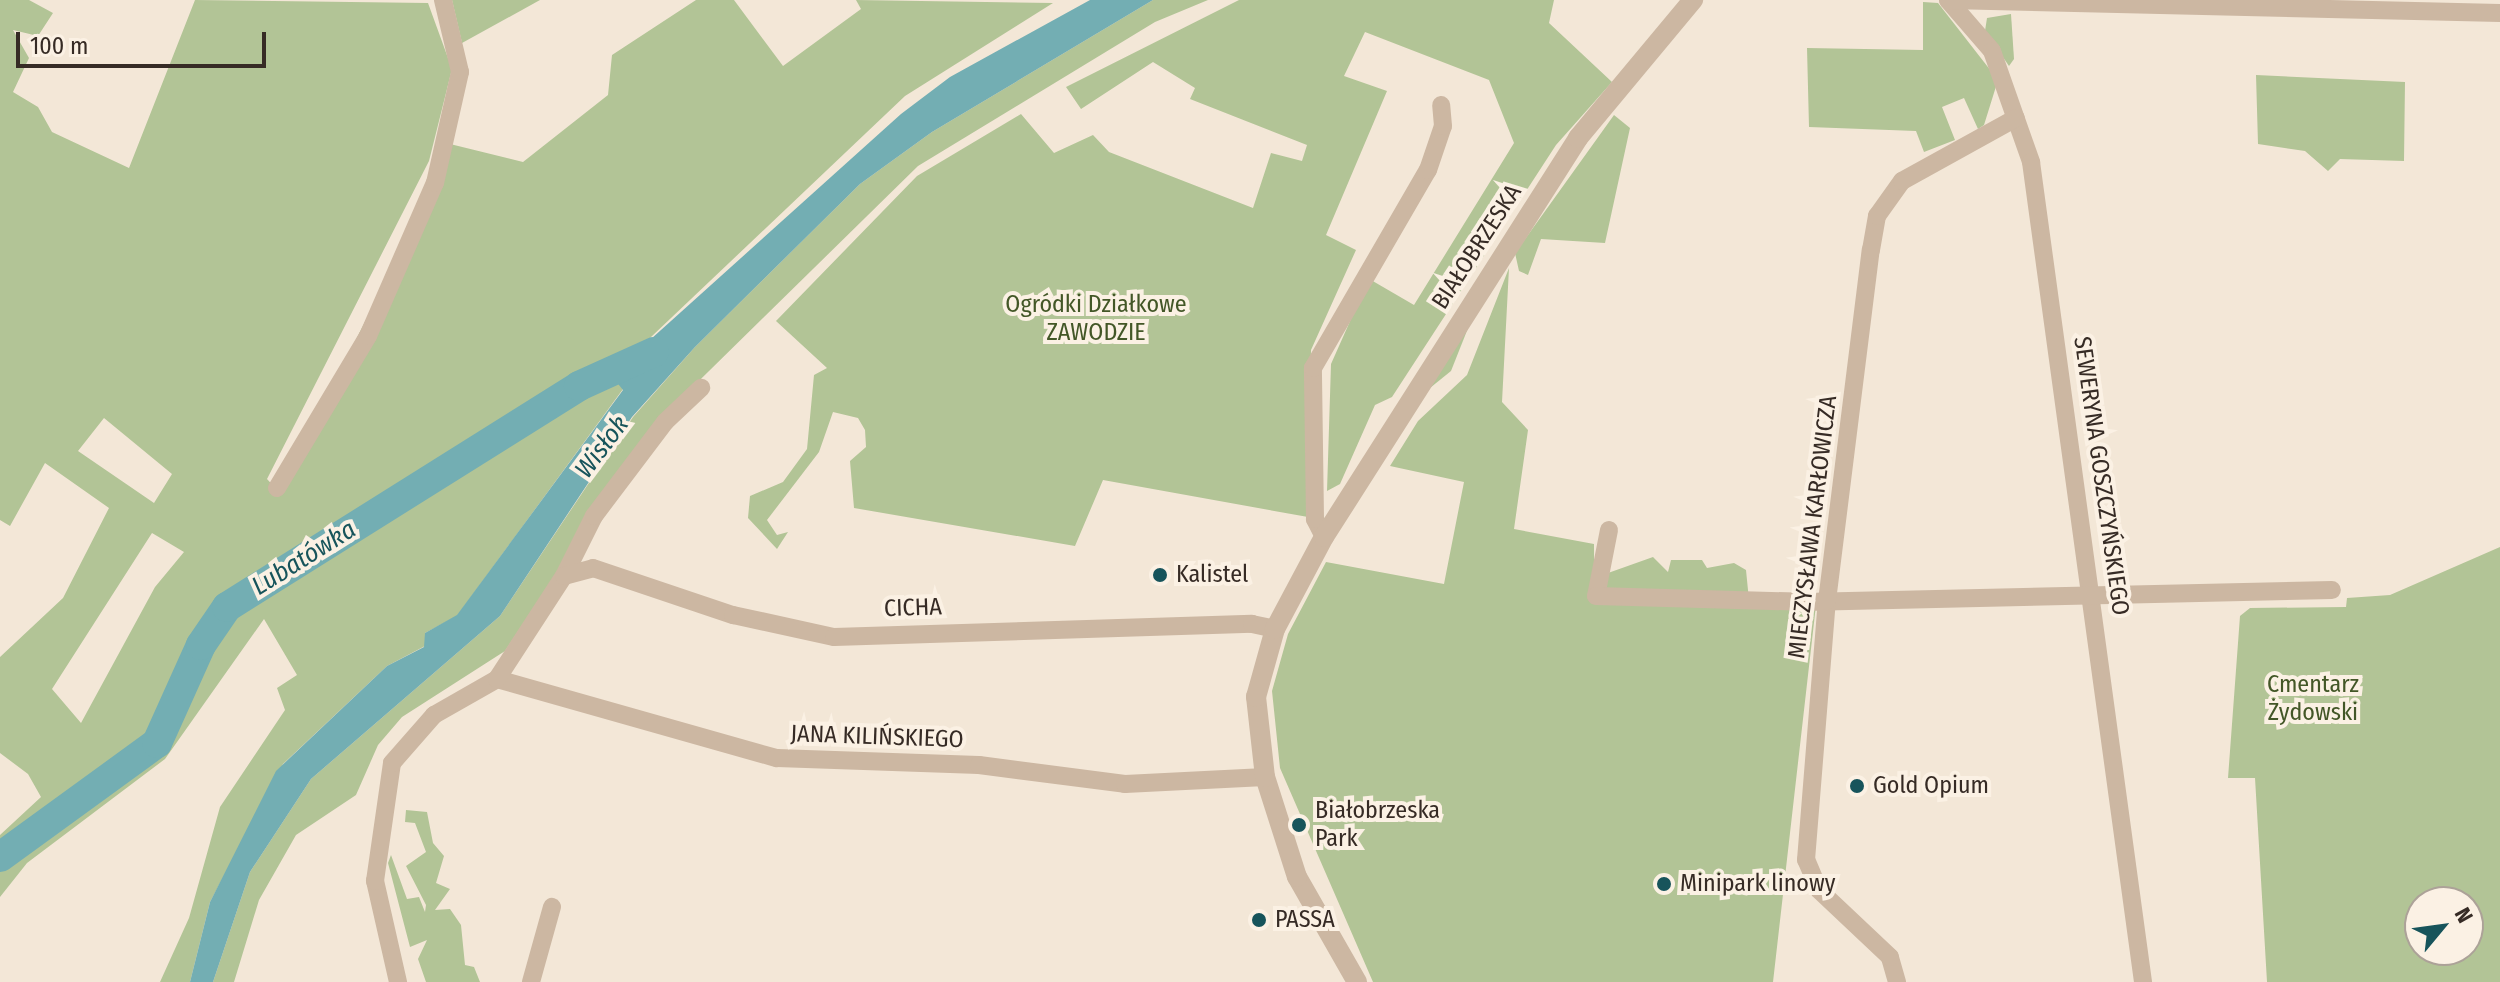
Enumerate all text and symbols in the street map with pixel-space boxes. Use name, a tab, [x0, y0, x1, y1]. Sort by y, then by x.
scale bar	[20, 16, 270, 66]
text: 100 m	[30, 32, 88, 60]
street label: BIAŁOBRZESKA	[1426, 179, 1528, 315]
park label: Ogródki Działkowe ZAWODZIE	[1005, 291, 1187, 347]
street label: SEWERYNA GOSZCZYŃSKIEGO	[2067, 335, 2135, 617]
street label: MIECZYSŁAWA KARŁOWICZA	[1783, 394, 1843, 660]
water label: Wisłok	[569, 410, 635, 484]
water label: Lubatówka	[246, 514, 362, 602]
place label: Kalistel	[1176, 561, 1248, 589]
marker: Kalistel	[1151, 566, 1169, 584]
street label: CICHA	[884, 593, 942, 623]
park label: Cmentarz Żydowski	[2267, 671, 2359, 727]
street label: JANA KILIŃSKIEGO	[790, 720, 964, 754]
place label: Gold Opium	[1873, 772, 1989, 800]
marker: Gold Opium	[1848, 777, 1866, 795]
place label: Białobrzeska Park	[1315, 797, 1440, 853]
marker: Białobrzeska Park	[1290, 816, 1308, 834]
place label: Minipark linowy	[1680, 870, 1835, 898]
marker: Minipark linowy	[1655, 875, 1673, 893]
north arrow	[2404, 886, 2484, 966]
text: N	[2449, 903, 2479, 927]
place label: PASSA	[1275, 906, 1335, 934]
marker: PASSA	[1250, 911, 1268, 929]

